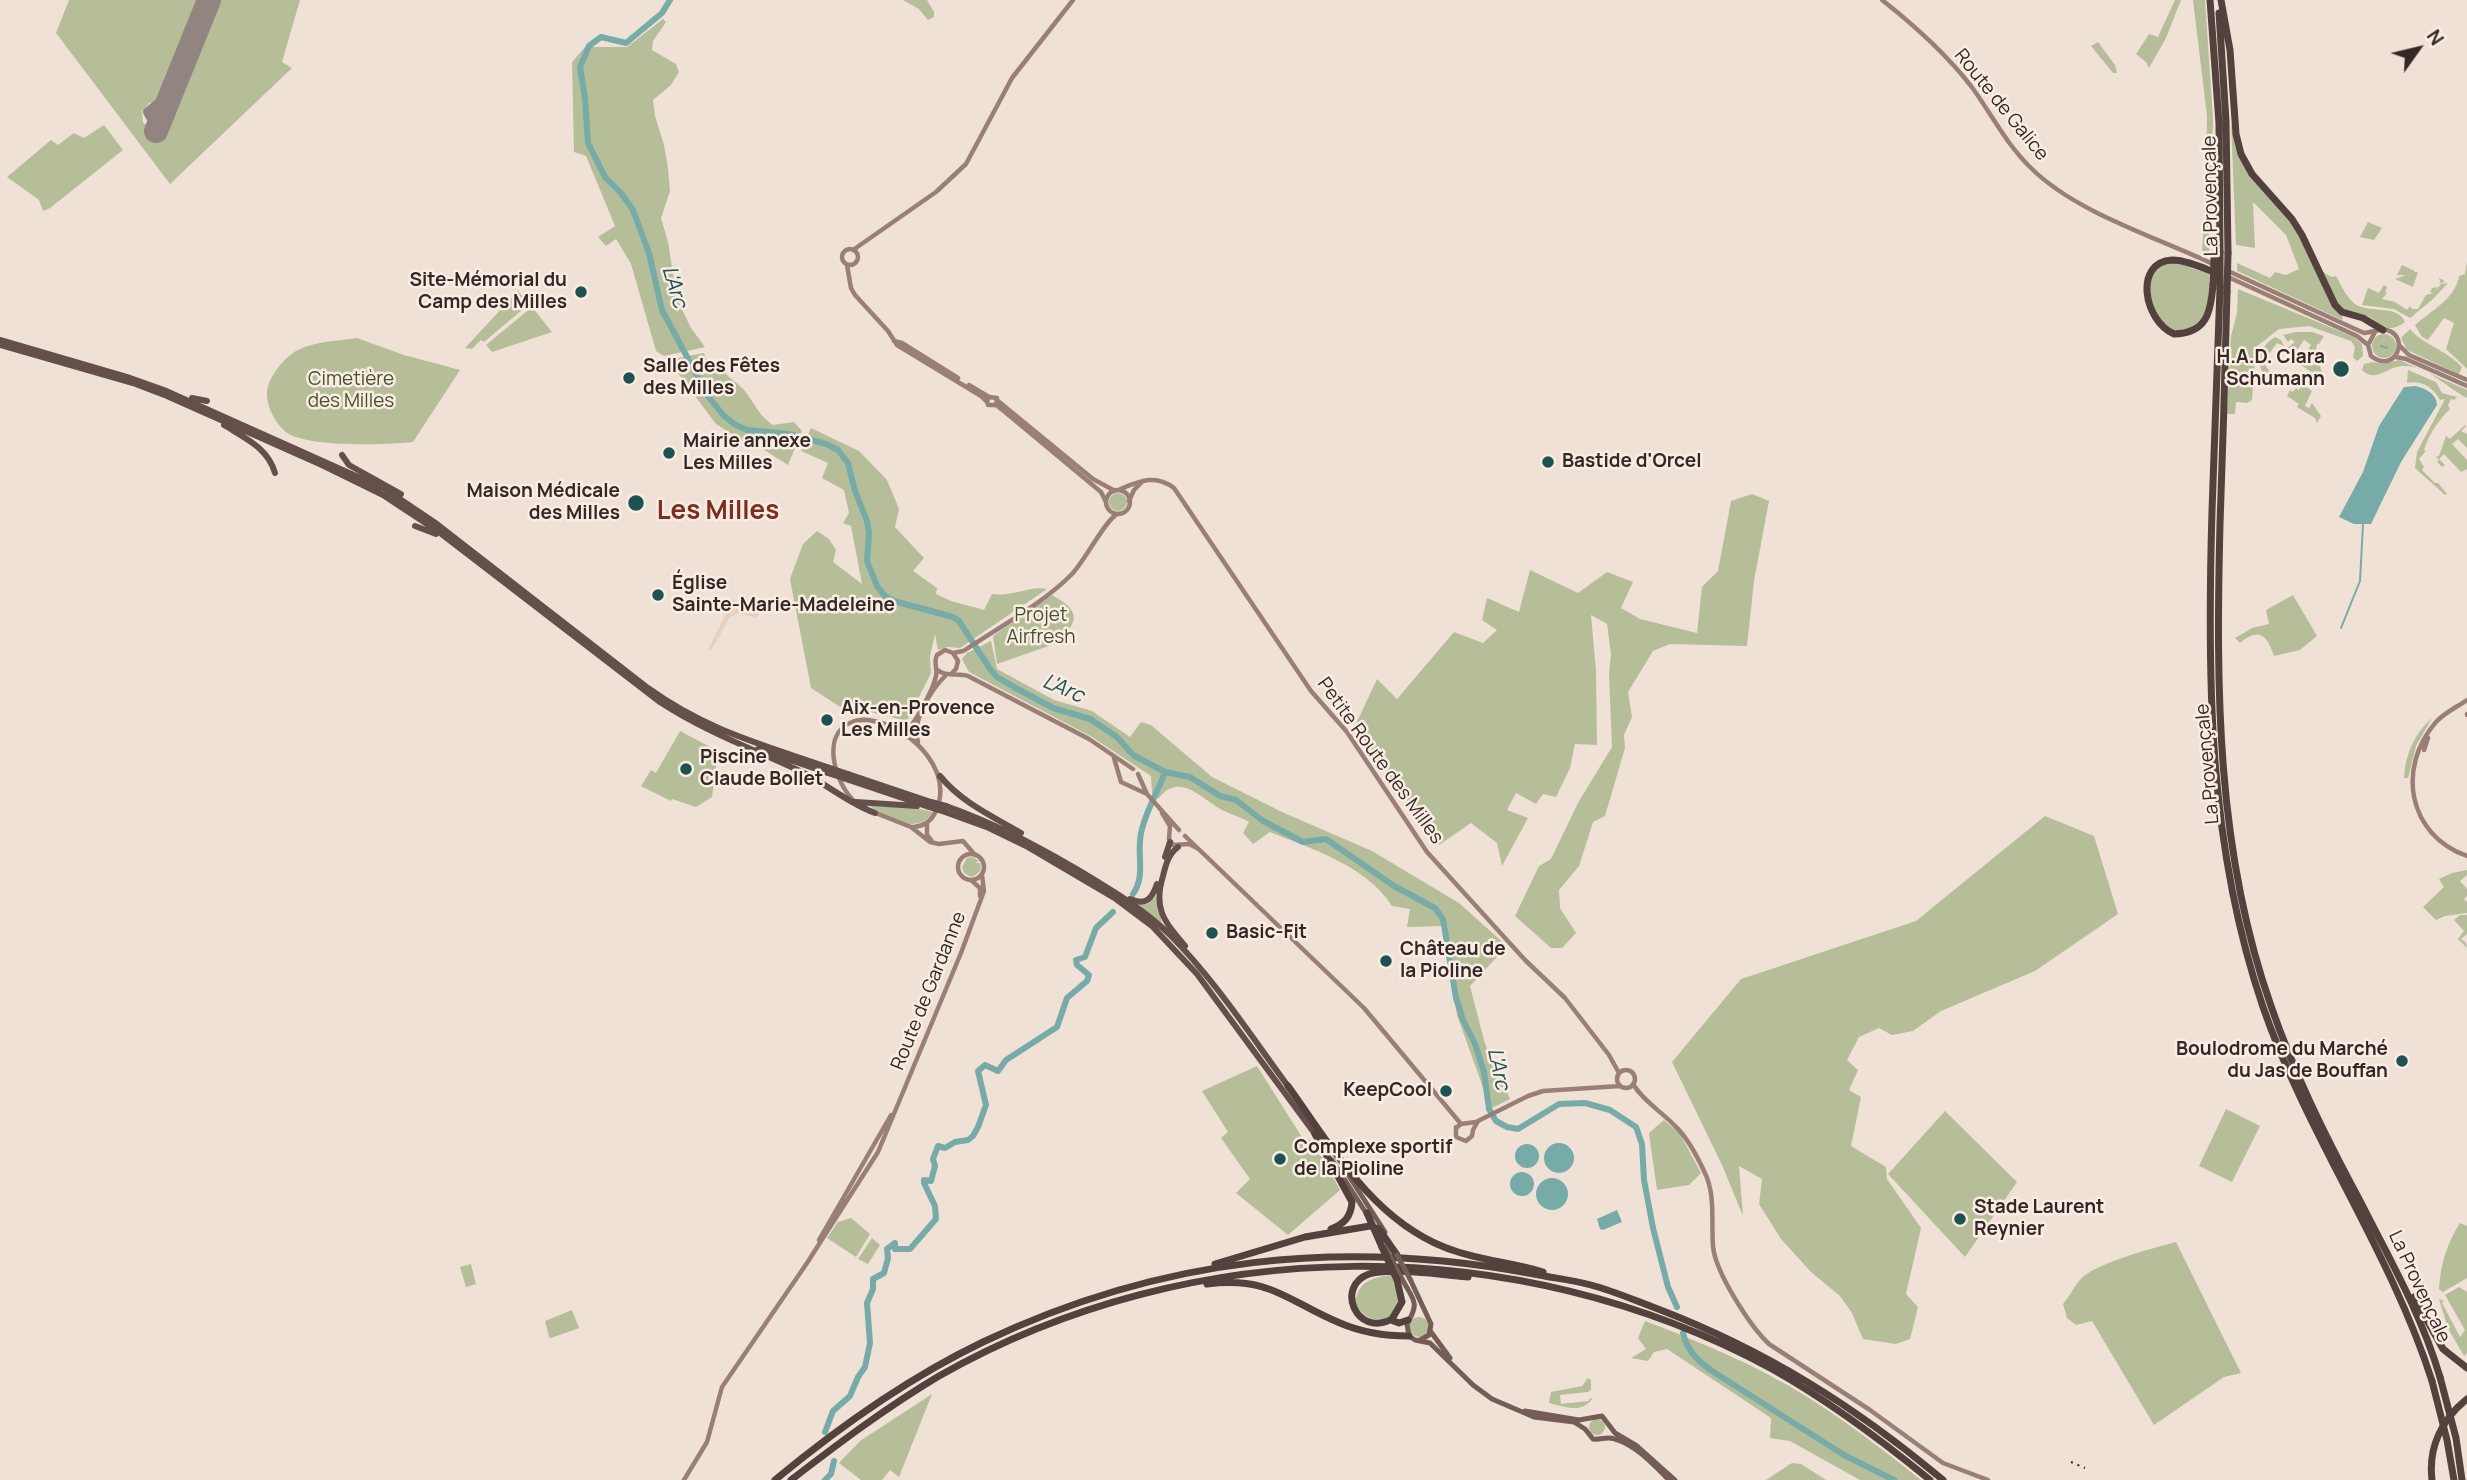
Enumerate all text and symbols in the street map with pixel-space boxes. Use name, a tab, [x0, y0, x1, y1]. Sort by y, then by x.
north arrow	[2383, 14, 2453, 84]
text: N	[2421, 24, 2450, 50]
street label: Route de Galice	[1949, 45, 2053, 165]
street label: La Provençale	[2199, 135, 2223, 257]
water label: L'Arc	[656, 263, 692, 311]
place label: Site-Mémorial du Camp des Milles	[409, 270, 567, 314]
marker: Site-Mémorial du Camp des Milles	[573, 284, 589, 300]
place label: H.A.D. Clara Schumann	[2217, 347, 2325, 391]
place label: Salle des Fêtes des Milles	[643, 356, 780, 400]
marker: H.A.D. Clara Schumann	[2331, 359, 2351, 379]
park label: Cimetière des Milles	[308, 369, 394, 413]
marker: Salle des Fêtes des Milles	[621, 370, 637, 386]
place label: Mairie annexe Les Milles	[683, 431, 811, 475]
marker: Mairie annexe Les Milles	[661, 445, 677, 461]
place label: Bastide d'Orcel	[1562, 451, 1701, 473]
marker: Bastide d'Orcel	[1540, 454, 1556, 470]
place label: Maison Médicale des Milles	[467, 481, 620, 525]
marker: Maison Médicale des Milles	[626, 493, 646, 513]
district label: Les Milles	[657, 496, 779, 528]
place label: Église Sainte-Marie-Madeleine	[672, 573, 895, 617]
marker: Église Sainte-Marie-Madeleine	[650, 587, 666, 603]
park label: Projet Airfresh	[1006, 605, 1076, 649]
water label: L'Arc	[1039, 669, 1087, 709]
street label: Petite Route des Milles	[1312, 673, 1448, 849]
place label: Aix-en-Provence Les Milles	[841, 698, 995, 742]
street label: La Provençale	[2191, 703, 2225, 825]
marker: Aix-en-Provence Les Milles	[819, 712, 835, 728]
place label: Piscine Claude Bollet	[700, 747, 823, 791]
marker: Piscine Claude Bollet	[678, 761, 694, 777]
street label: Route de Gardanne	[887, 908, 971, 1074]
place label: Basic-Fit	[1226, 922, 1307, 944]
marker: Basic-Fit	[1204, 925, 1220, 941]
place label: Château de la Pioline	[1400, 939, 1506, 983]
marker: Château de la Pioline	[1378, 953, 1394, 969]
place label: Boulodrome du Marché du Jas de Bouffan	[2176, 1039, 2388, 1083]
water label: L'Arc	[1481, 1046, 1515, 1092]
marker: Boulodrome du Marché du Jas de Bouffan	[2394, 1053, 2410, 1069]
place label: KeepCool	[1343, 1080, 1432, 1102]
marker: KeepCool	[1438, 1083, 1454, 1099]
place label: Complexe sportif de la Pioline	[1294, 1137, 1452, 1181]
marker: Complexe sportif de la Pioline	[1272, 1151, 1288, 1167]
place label: Stade Laurent Reynier	[1974, 1197, 2104, 1241]
marker: Stade Laurent Reynier	[1952, 1211, 1968, 1227]
street label: La Provençale	[2383, 1227, 2455, 1347]

